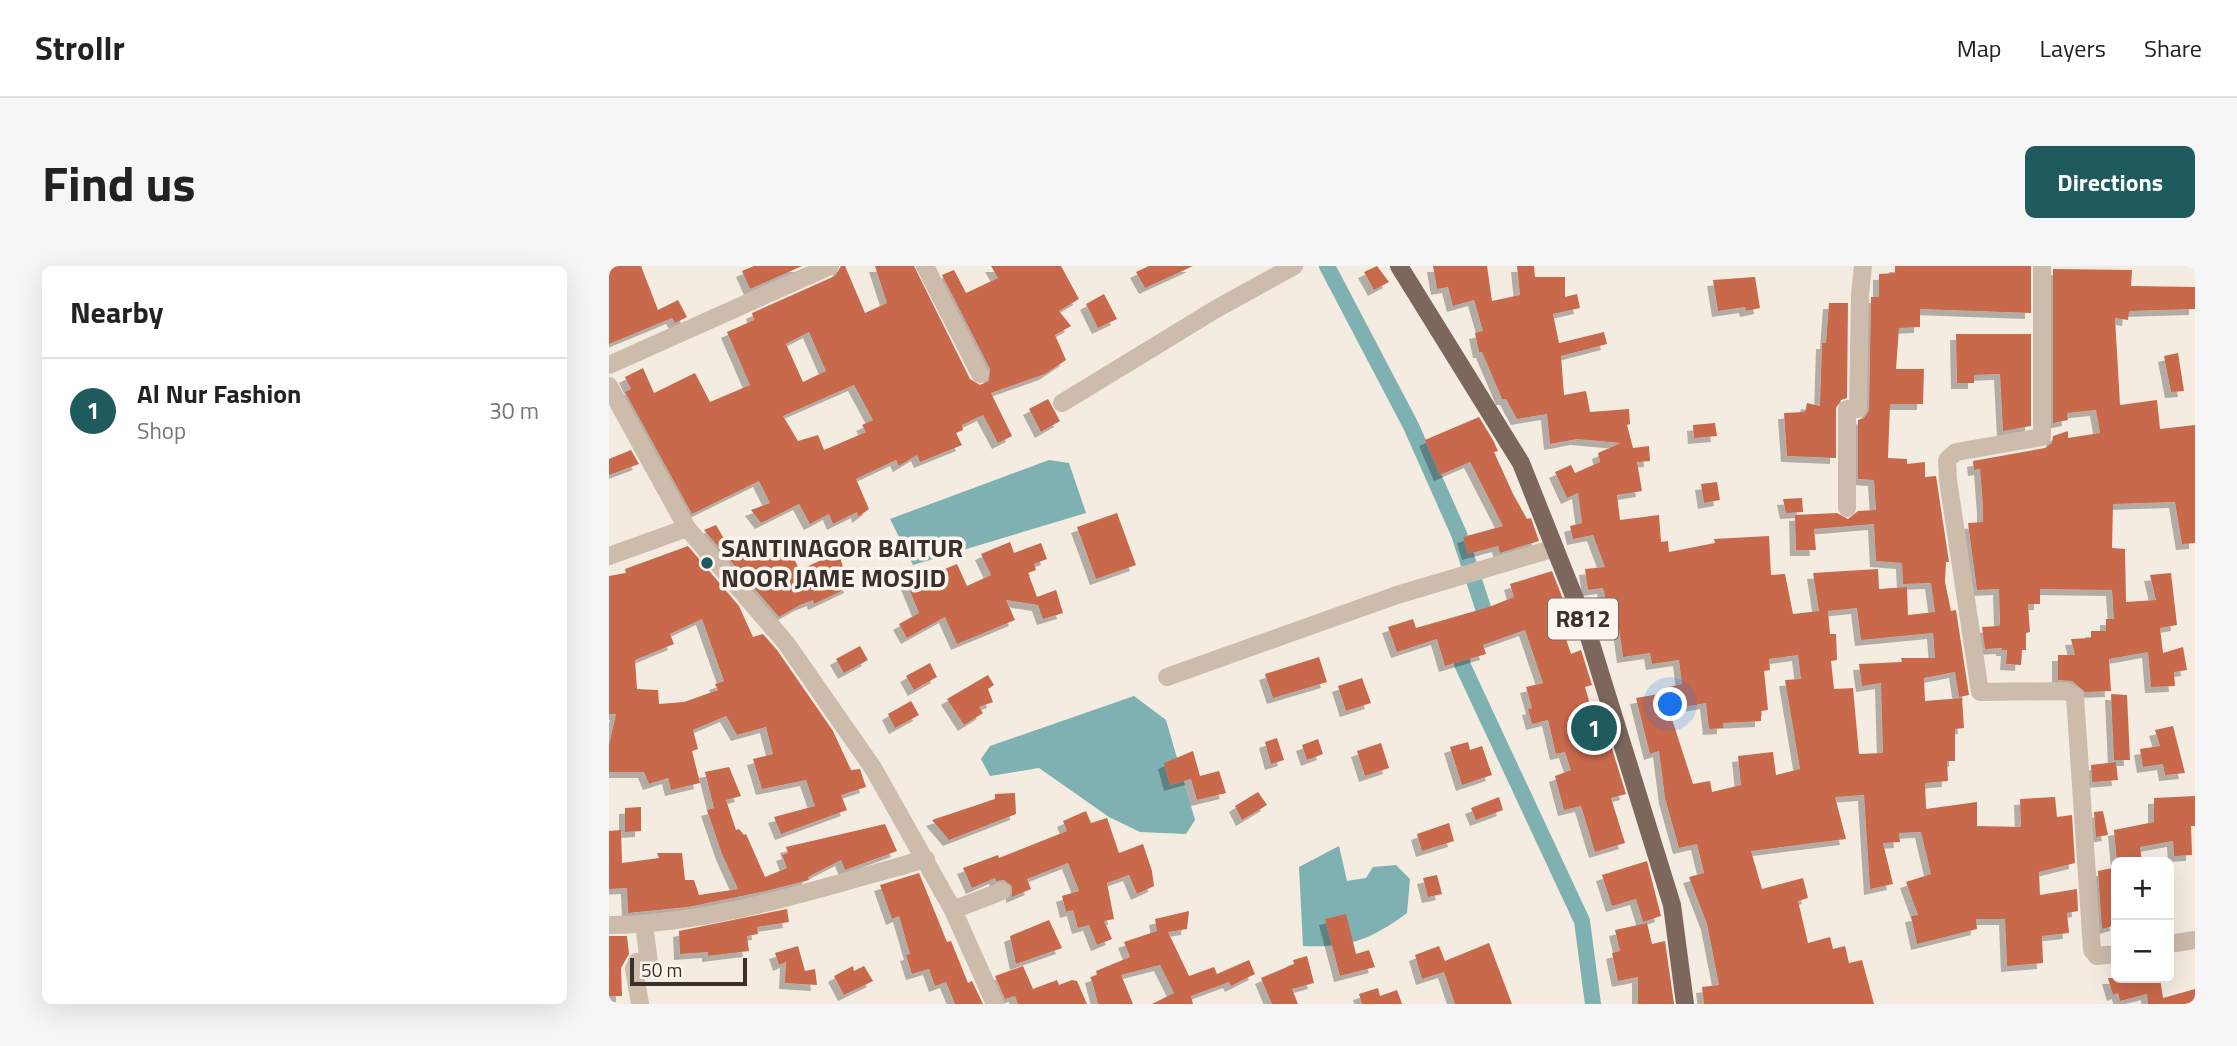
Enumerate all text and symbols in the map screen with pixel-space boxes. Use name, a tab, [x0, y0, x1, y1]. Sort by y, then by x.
text: Strollr	[35, 23, 125, 73]
text: Map	[1957, 30, 2002, 66]
text: Layers	[2040, 30, 2106, 66]
text: Share	[2144, 30, 2202, 66]
text: Find us	[42, 145, 196, 220]
button: Directions	[2025, 146, 2195, 218]
text: Nearby	[70, 289, 163, 335]
text: Al Nur Fashion	[137, 374, 301, 413]
text: 1	[87, 393, 99, 428]
text: 30 m	[489, 393, 539, 428]
text: Shop	[137, 413, 186, 448]
place label: SANTINAGOR BAITUR NOOR JAME MOSJID	[721, 528, 963, 597]
marker: SANTINAGOR BAITUR NOOR JAME MOSJID	[699, 555, 715, 571]
road number: R812	[1548, 598, 1618, 640]
your location	[1653, 687, 1687, 721]
pin: 1	[1571, 702, 1617, 754]
map controls	[2111, 857, 2174, 983]
button: +	[2111, 857, 2174, 920]
button: −	[2111, 920, 2174, 983]
scale bar	[630, 955, 747, 987]
text: 50 m	[641, 955, 682, 984]

